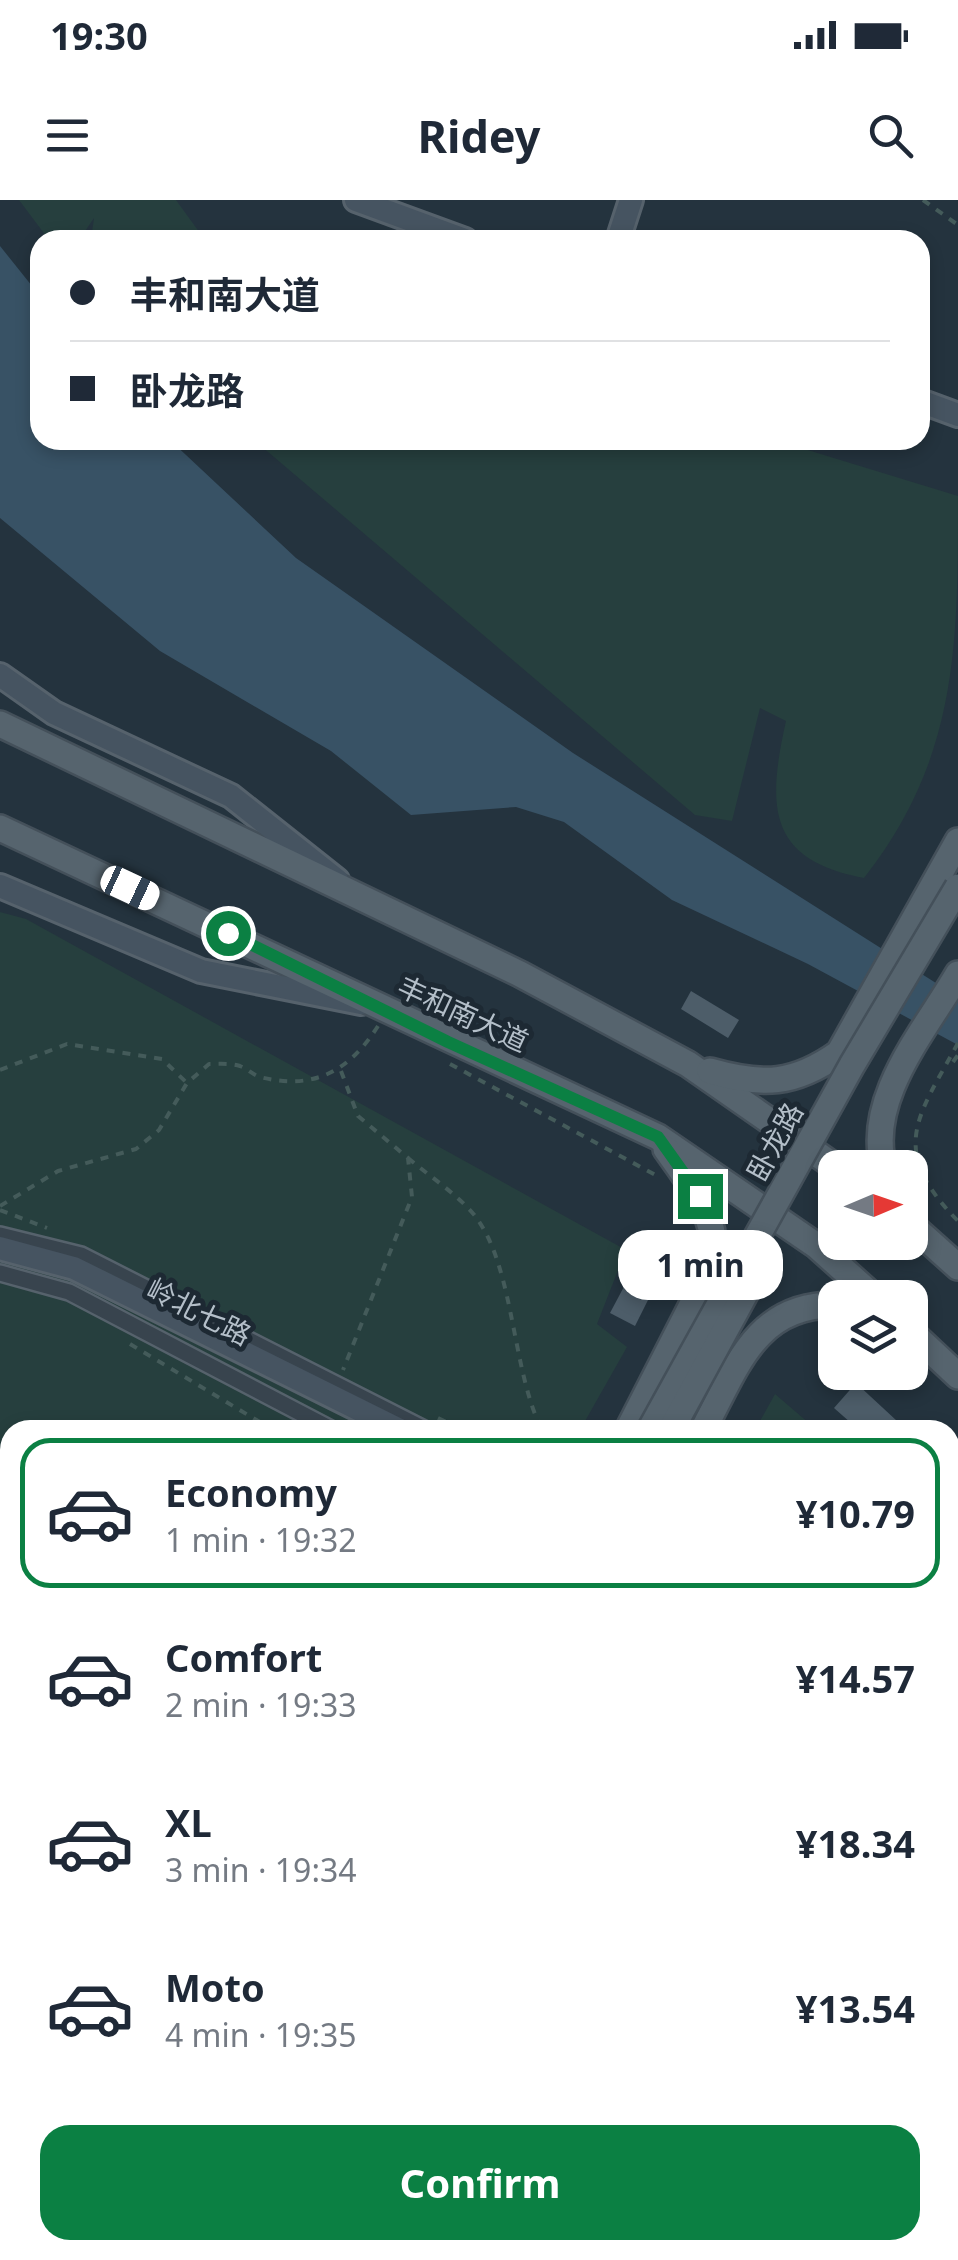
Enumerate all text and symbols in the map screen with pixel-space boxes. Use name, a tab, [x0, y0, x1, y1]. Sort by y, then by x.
text: 19:30	[50, 9, 148, 61]
text: Ridey	[417, 105, 541, 166]
icon: menu	[40, 108, 95, 163]
icon: search	[863, 108, 918, 163]
text: 丰和南大道	[130, 268, 320, 320]
text: 卧龙路	[130, 364, 244, 416]
car	[96, 862, 164, 914]
route start	[206, 911, 251, 956]
street label: 丰和南大道	[392, 966, 535, 1060]
street label: 卧龙路	[737, 1096, 811, 1187]
north arrow	[818, 1150, 928, 1260]
map controls	[818, 1150, 928, 1390]
route end	[678, 1174, 723, 1219]
callout: 1 min	[618, 1231, 782, 1301]
text: 1 min	[656, 1243, 745, 1286]
street label: 岭北七路	[141, 1269, 258, 1353]
button: layers	[818, 1280, 928, 1390]
text: Economy	[165, 1466, 337, 1518]
icon: car	[45, 1468, 135, 1558]
text: ¥10.79	[796, 1487, 915, 1539]
text: 1 min · 19:32	[165, 1518, 357, 1561]
text: Comfort	[165, 1631, 322, 1683]
icon: car	[45, 1633, 135, 1723]
text: ¥14.57	[796, 1652, 915, 1704]
text: 2 min · 19:33	[165, 1683, 357, 1726]
text: XL	[165, 1796, 212, 1848]
icon: car	[45, 1798, 135, 1888]
text: ¥18.34	[796, 1817, 915, 1869]
text: 3 min · 19:34	[165, 1848, 357, 1891]
text: Moto	[165, 1961, 265, 2013]
icon: car	[45, 1963, 135, 2053]
text: ¥13.54	[796, 1982, 915, 2034]
text: 4 min · 19:35	[165, 2013, 357, 2056]
button: Confirm	[40, 2125, 920, 2240]

